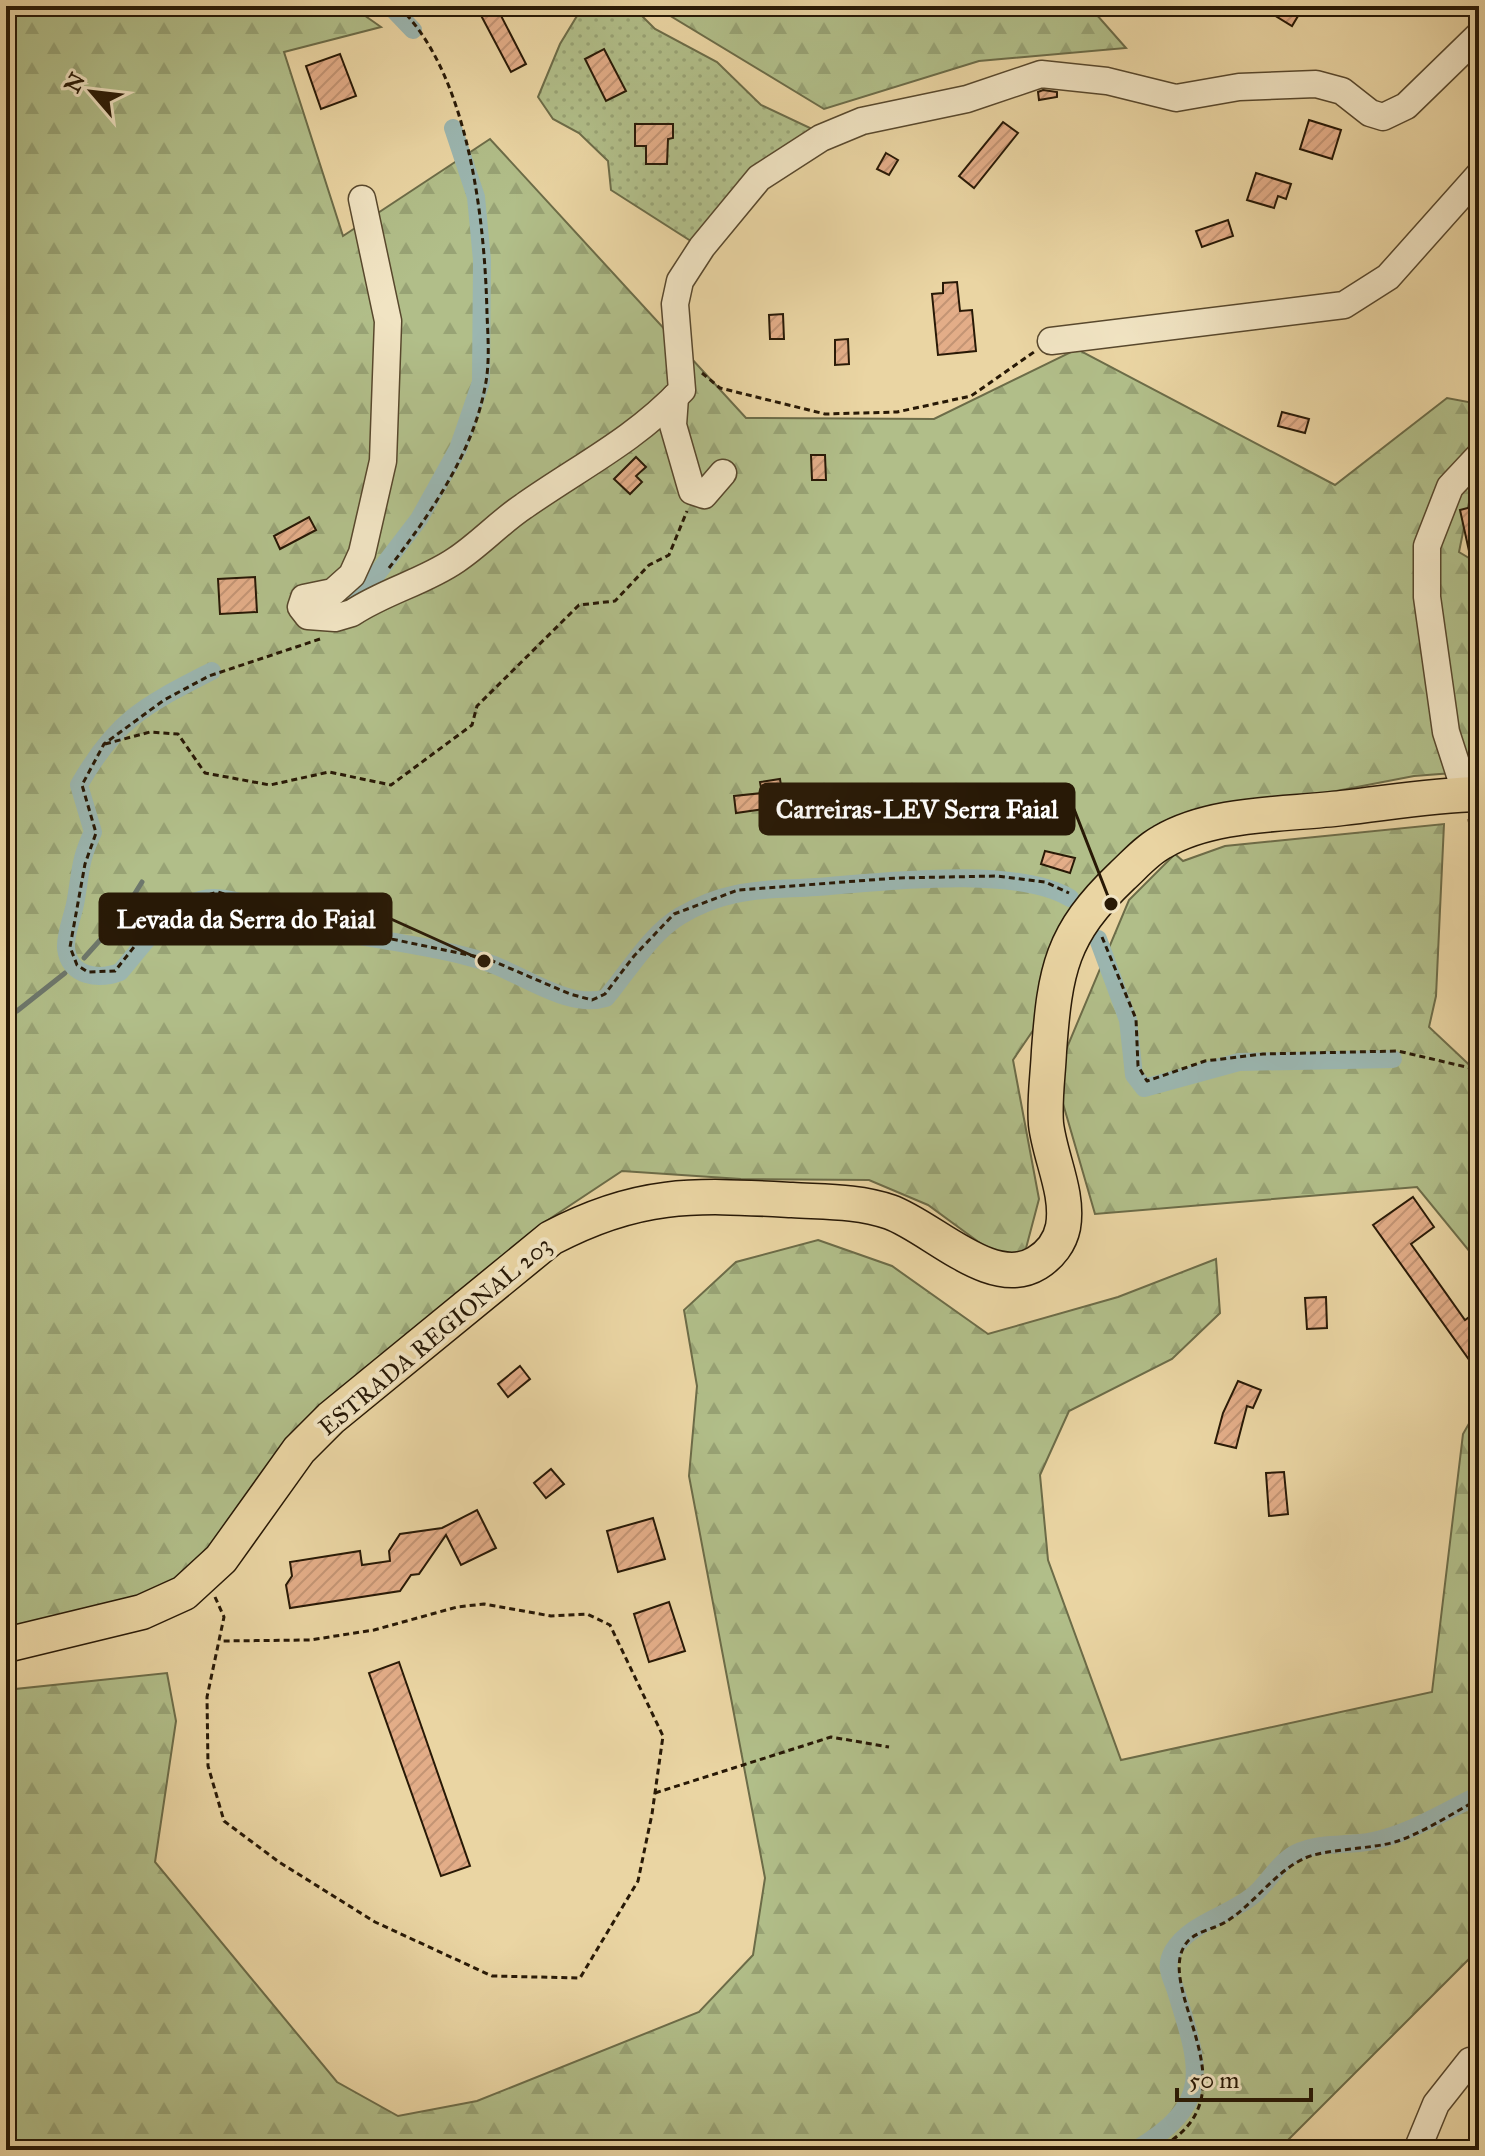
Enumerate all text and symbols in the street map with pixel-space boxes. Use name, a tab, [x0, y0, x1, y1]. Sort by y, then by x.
north arrow	[52, 52, 132, 132]
text: N	[58, 68, 91, 97]
callout: Carreiras-LEV Serra Faial	[760, 784, 1074, 834]
text: Carreiras-LEV Serra Faial	[776, 793, 1059, 825]
callout: Levada da Serra do Faial	[100, 894, 391, 944]
text: Levada da Serra do Faial	[117, 903, 376, 935]
street label: ESTRADA REGIONAL 203	[313, 1230, 557, 1442]
scale bar	[1177, 2052, 1311, 2102]
text: 50 m	[1189, 2065, 1239, 2095]

